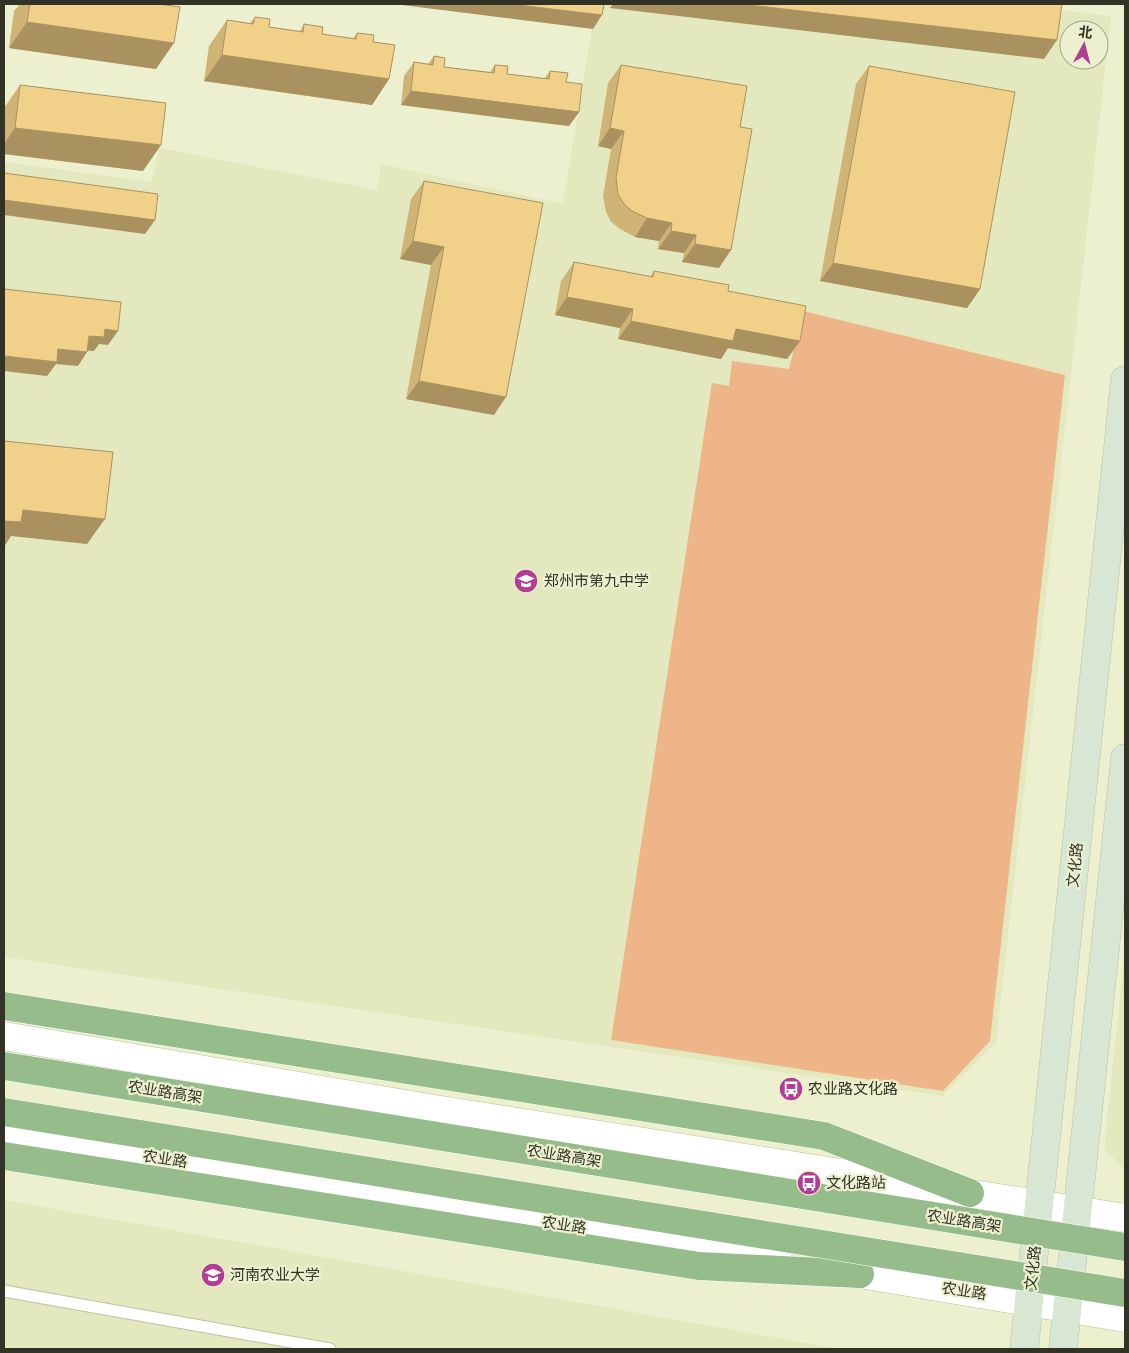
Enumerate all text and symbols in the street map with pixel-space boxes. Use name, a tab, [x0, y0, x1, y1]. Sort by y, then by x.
north arrow	[1059, 20, 1109, 70]
text: 北	[1078, 23, 1094, 42]
school or university icon: 郑州市第九中学	[513, 568, 539, 594]
place label: 郑州市第九中学	[544, 572, 649, 590]
street label: 文化路	[1064, 842, 1086, 888]
bus stop icon: 农业路文化路	[778, 1076, 804, 1102]
street label: 农业路高架	[127, 1077, 203, 1107]
place label: 农业路文化路	[808, 1080, 898, 1098]
street label: 农业路高架	[526, 1141, 602, 1171]
street label: 农业路	[141, 1147, 189, 1171]
bus stop icon: 文化路站	[796, 1170, 822, 1196]
place label: 文化路站	[826, 1174, 886, 1192]
street label: 农业路高架	[926, 1206, 1002, 1236]
street label: 农业路	[540, 1213, 588, 1237]
street label: 文化路	[1022, 1245, 1044, 1291]
school or university icon: 河南农业大学	[200, 1262, 226, 1288]
place label: 河南农业大学	[230, 1266, 320, 1284]
street label: 农业路	[940, 1279, 988, 1303]

